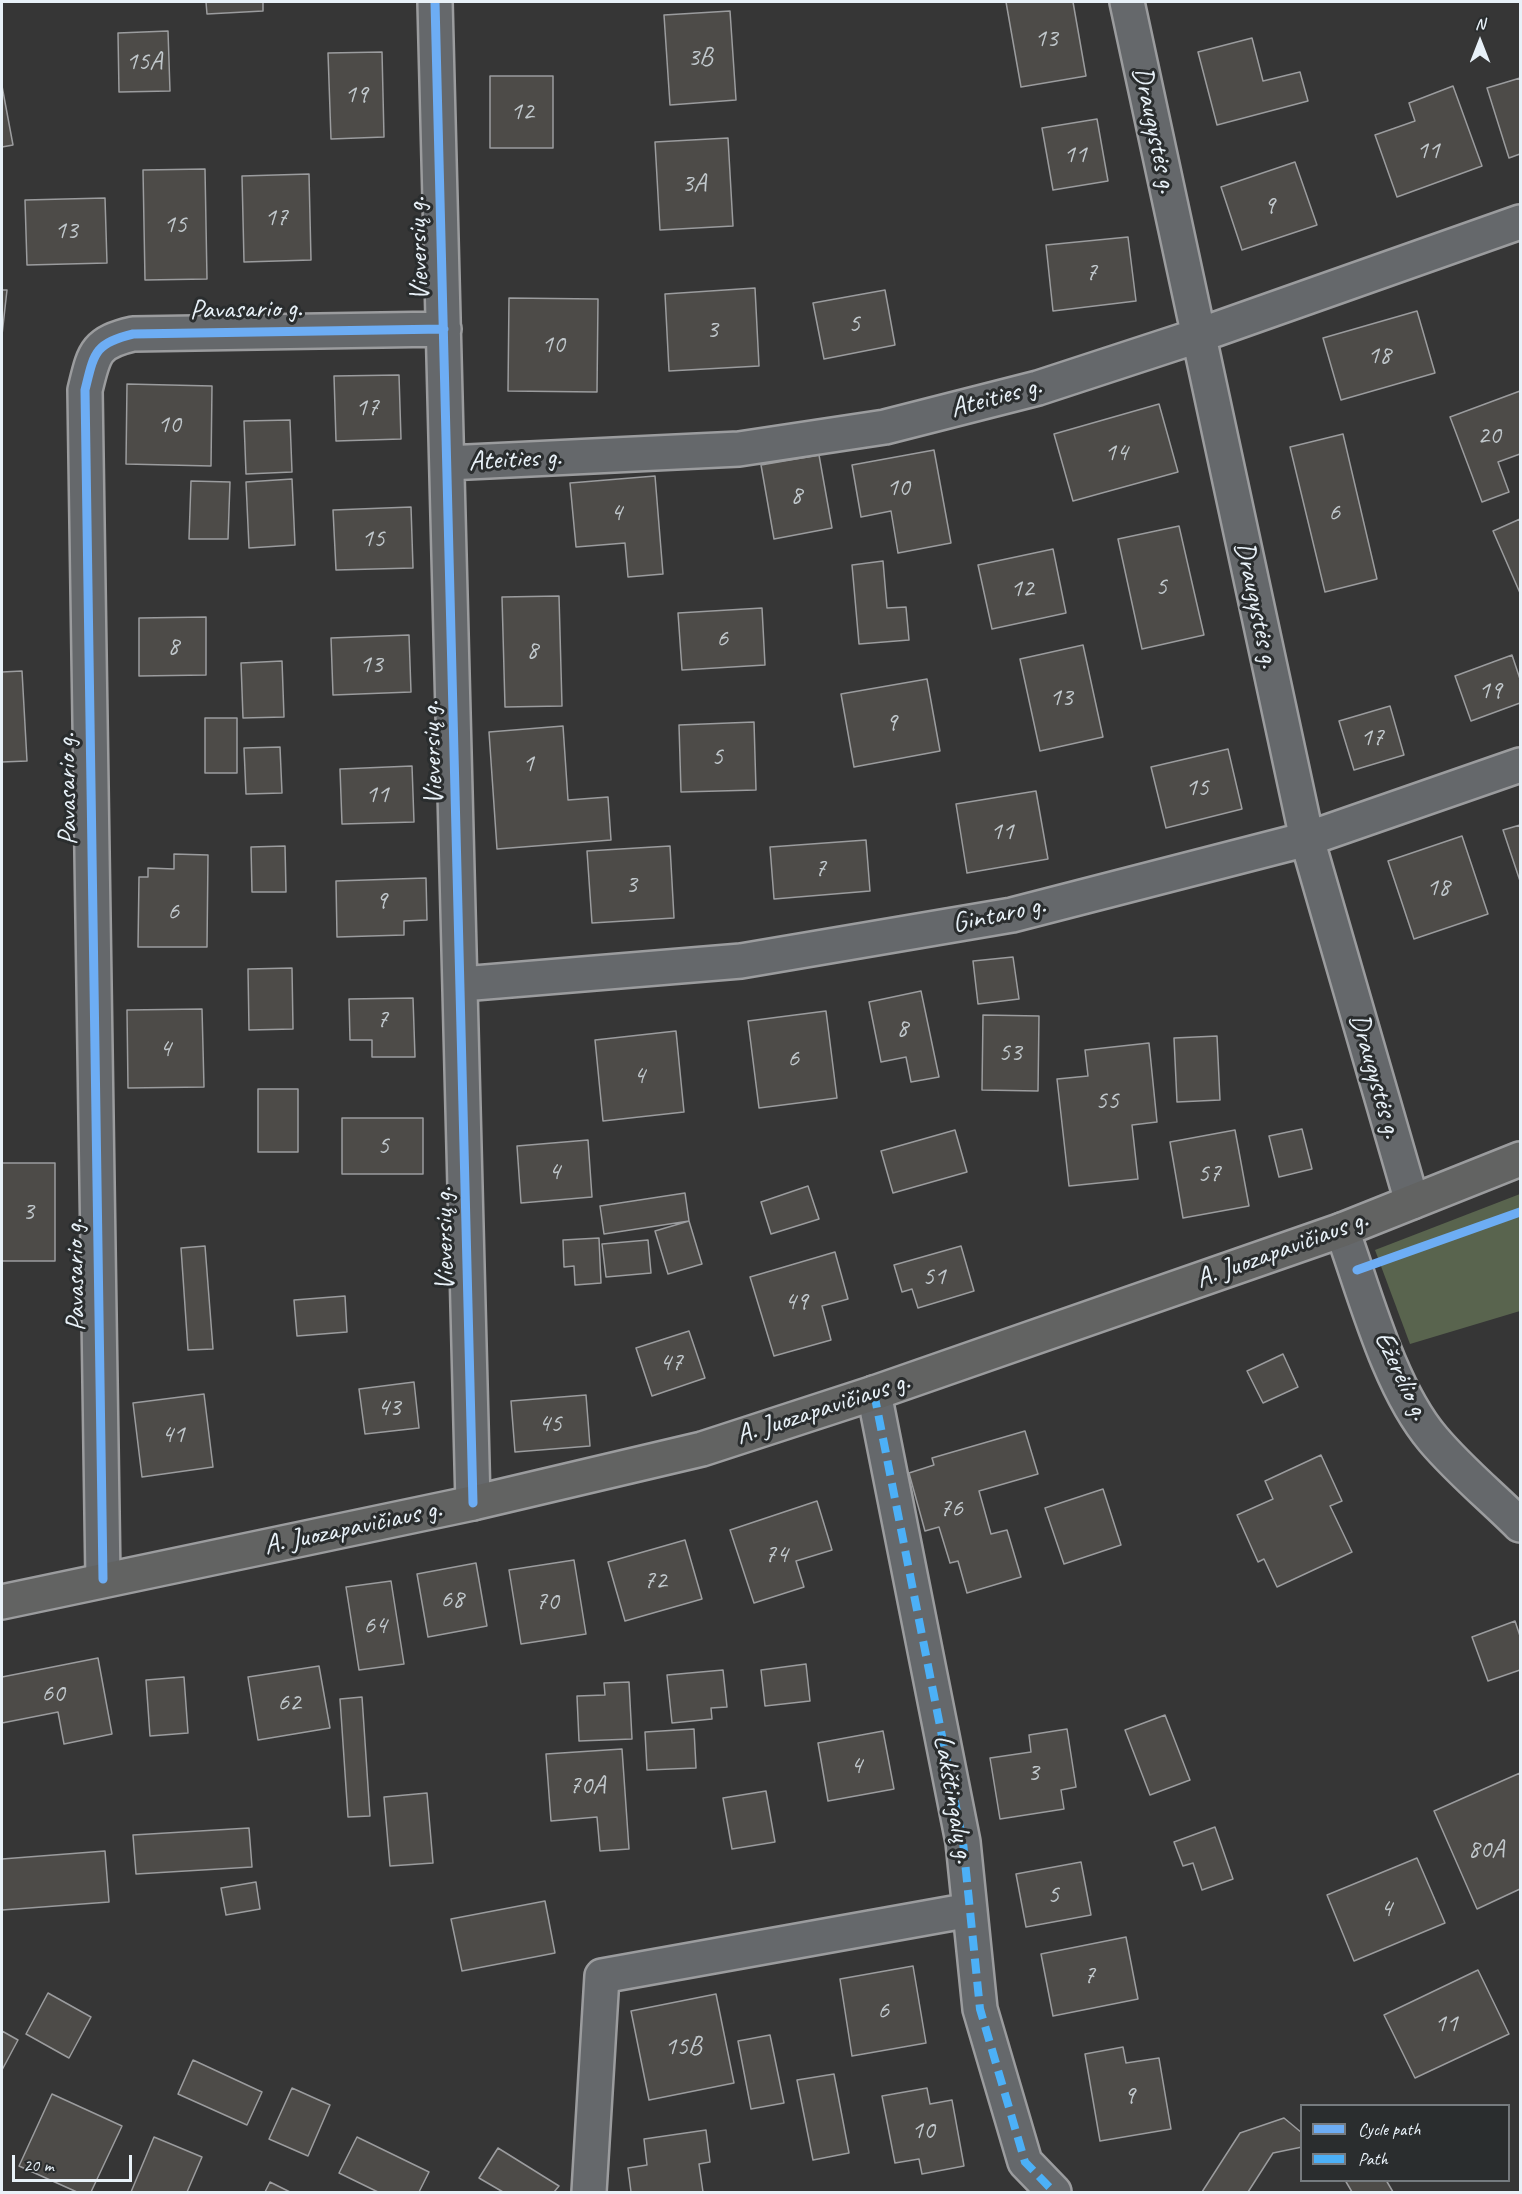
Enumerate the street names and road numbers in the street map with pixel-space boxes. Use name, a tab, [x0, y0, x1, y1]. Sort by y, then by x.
street label: Draugystės g.	[1124, 64, 1184, 196]
street label: Vieversių g.	[400, 196, 438, 302]
street label: Pavasario g.	[189, 292, 303, 328]
street label: Ateities g.	[947, 370, 1045, 426]
street label: Ateities g.	[468, 441, 562, 479]
street label: Draugystės g.	[1226, 539, 1286, 671]
street label: Vieversių g.	[414, 700, 452, 806]
street label: Pavasario g.	[50, 732, 86, 846]
street label: Gintaro g.	[949, 889, 1049, 941]
street label: Draugystės g.	[1341, 1010, 1409, 1142]
street label: Vieversių g.	[427, 1187, 463, 1291]
street label: A. Juozapavičiaus g.	[1191, 1203, 1373, 1297]
street label: Pavasario g.	[58, 1218, 94, 1332]
street label: Ežerėlio g.	[1366, 1326, 1436, 1426]
street label: A. Juozapavičiaus g.	[732, 1365, 914, 1453]
street label: A. Juozapavičiaus g.	[261, 1493, 445, 1563]
street label: Lakštingalų g.	[925, 1732, 981, 1866]

